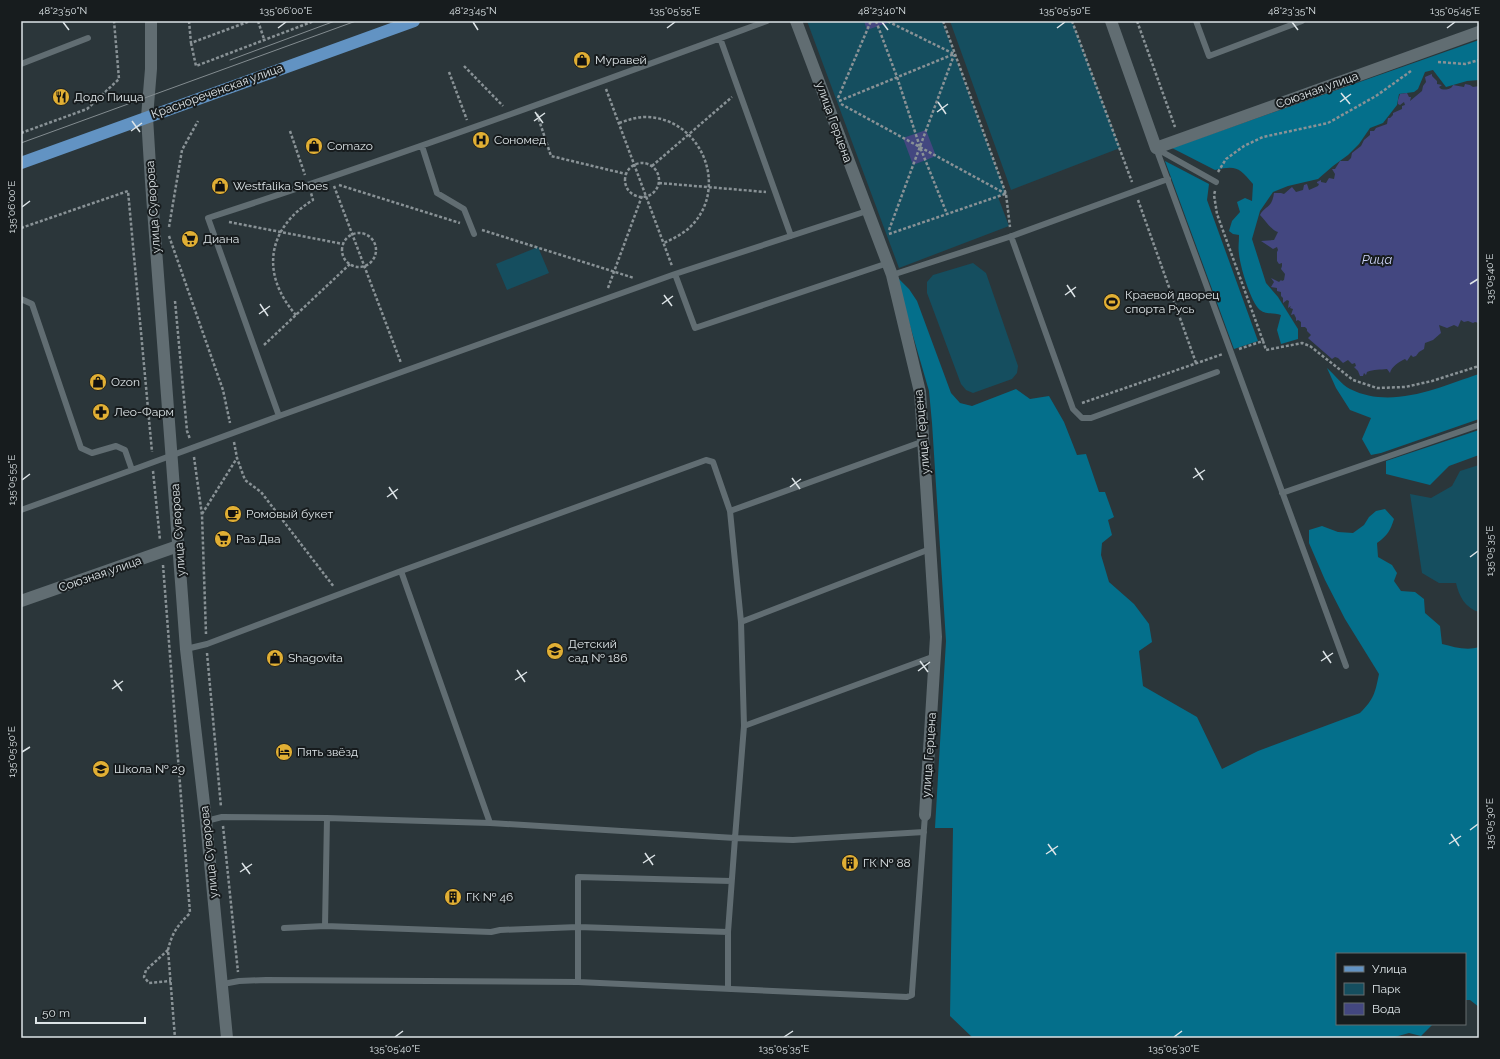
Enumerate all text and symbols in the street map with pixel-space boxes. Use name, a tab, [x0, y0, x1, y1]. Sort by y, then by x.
text: 48°23'50"N	[39, 5, 87, 16]
text: 135°06'00"E	[260, 5, 312, 16]
text: 48°23'45"N	[449, 5, 497, 16]
text: 135°05'55"E	[650, 5, 700, 16]
text: 48°23'40"N	[858, 5, 906, 16]
text: 135°05'50"E	[1039, 5, 1091, 16]
text: 48°23'35"N	[1268, 5, 1316, 16]
text: 135°05'45"E	[1430, 5, 1480, 16]
shop icon: Муравей	[572, 50, 592, 70]
place label: Муравей	[595, 53, 647, 67]
street label: Краснореченская улица	[149, 61, 285, 121]
street label: Союзная улица	[1274, 69, 1360, 111]
street label: улица Герцена	[813, 80, 855, 164]
restaurant icon: Додо Пицца	[51, 87, 71, 107]
place label: Додо Пицца	[74, 90, 143, 104]
hospital icon: Сономед	[471, 130, 491, 150]
place label: Сономед	[494, 133, 546, 147]
shop icon: Comazo	[304, 136, 324, 156]
place label: Comazo	[327, 139, 373, 153]
street label: улица Суворова	[143, 160, 163, 254]
shop icon: Westfalika Shoes	[210, 176, 230, 196]
place label: Westfalika Shoes	[233, 179, 328, 193]
text: 135°06'00"E	[6, 181, 17, 233]
supermarket icon: Диана	[180, 229, 200, 249]
place label: Диана	[203, 232, 239, 246]
water label: Рица	[1362, 252, 1393, 267]
text: 135°05'40"E	[1484, 254, 1495, 304]
place label: Краевой дворец спорта Русь	[1125, 288, 1219, 316]
sports icon: Краевой дворец спорта Русь	[1102, 292, 1122, 312]
shop icon: Ozon	[88, 372, 108, 392]
place label: Ozon	[111, 375, 140, 389]
street label: улица Герцена	[911, 389, 933, 475]
pharmacy icon: Лео-Фарм	[91, 402, 111, 422]
place label: Лео-Фарм	[114, 405, 174, 419]
text: 135°05'55"E	[6, 455, 17, 505]
street label: улица Суворова	[168, 483, 188, 577]
cafe icon: Ромовый букет	[223, 504, 243, 524]
place label: Ромовый букет	[246, 507, 333, 521]
text: 135°05'35"E	[1484, 526, 1495, 576]
supermarket icon: Раз Два	[213, 529, 233, 549]
place label: Раз Два	[236, 532, 280, 546]
street label: Союзная улица	[57, 553, 143, 595]
place label: Детский сад № 186	[568, 637, 627, 665]
school or university icon: Детский сад № 186	[545, 641, 565, 661]
shop icon: Shagovita	[265, 648, 285, 668]
place label: Shagovita	[288, 651, 343, 665]
street label: улица Герцена	[919, 712, 939, 798]
text: 135°05'50"E	[6, 726, 17, 778]
hotel icon: Пять звёзд	[274, 742, 294, 762]
place label: Пять звёзд	[297, 745, 358, 759]
school or university icon: Школа № 29	[91, 759, 111, 779]
place label: Школа № 29	[114, 762, 185, 776]
text: 135°05'30"E	[1484, 798, 1495, 850]
street label: улица Суворова	[197, 805, 221, 899]
building icon: ГК № 88	[840, 853, 860, 873]
place label: ГК № 88	[863, 856, 911, 870]
building icon: ГК № 46	[443, 887, 463, 907]
place label: ГК № 46	[466, 890, 513, 904]
legend	[1336, 953, 1466, 1025]
text: Улица	[1372, 962, 1407, 976]
text: Парк	[1372, 982, 1401, 996]
scale bar	[36, 999, 145, 1025]
text: Вода	[1372, 1002, 1401, 1016]
text: 50 m	[42, 1006, 70, 1020]
text: 135°05'40"E	[370, 1043, 420, 1054]
text: 135°05'35"E	[759, 1043, 809, 1054]
text: 135°05'30"E	[1148, 1043, 1200, 1054]

